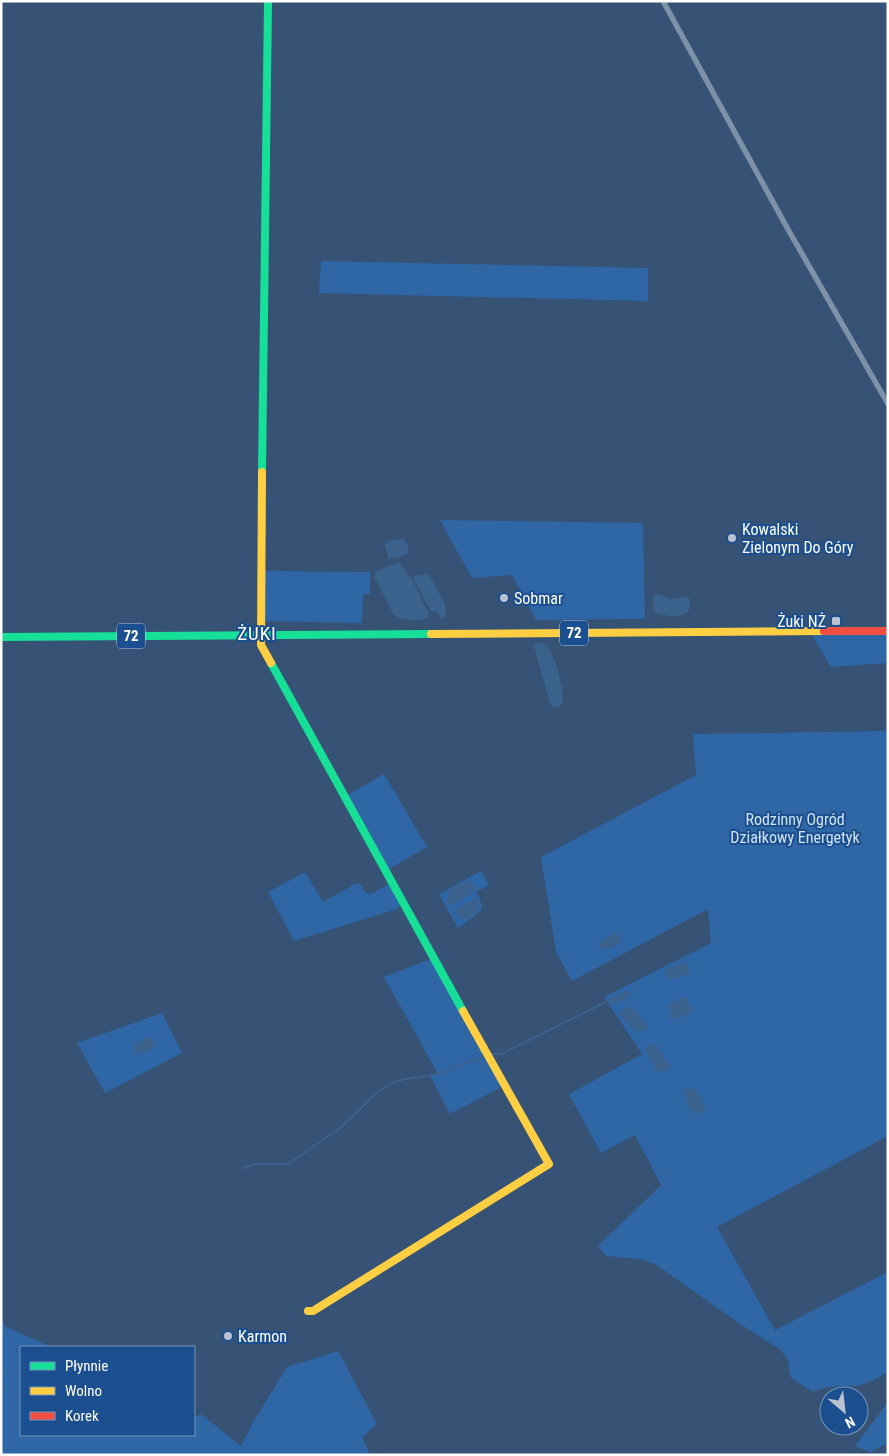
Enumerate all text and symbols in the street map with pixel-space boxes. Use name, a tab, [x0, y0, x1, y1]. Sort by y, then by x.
place label: Kowalski Zielonym Do Góry	[742, 520, 854, 557]
marker: Kowalski Zielonym Do Góry	[726, 532, 738, 544]
place label: Sobmar	[514, 589, 563, 608]
marker: Sobmar	[498, 592, 510, 604]
place label: Żuki NŻ	[777, 612, 826, 631]
marker: Żuki NŻ	[830, 615, 842, 627]
road number: 72	[560, 620, 588, 646]
district label: ŻUKI	[237, 622, 277, 645]
road number: 72	[117, 624, 145, 648]
park label: Rodzinny Ogród Działkowy Energetyk	[730, 810, 860, 847]
place label: Karmon	[238, 1327, 287, 1346]
marker: Karmon	[222, 1330, 234, 1342]
legend	[20, 1346, 195, 1436]
text: Płynnie	[65, 1357, 108, 1375]
text: Wolno	[65, 1382, 102, 1400]
north arrow	[819, 1386, 869, 1436]
text: Korek	[65, 1407, 99, 1425]
text: N	[843, 1413, 858, 1432]

